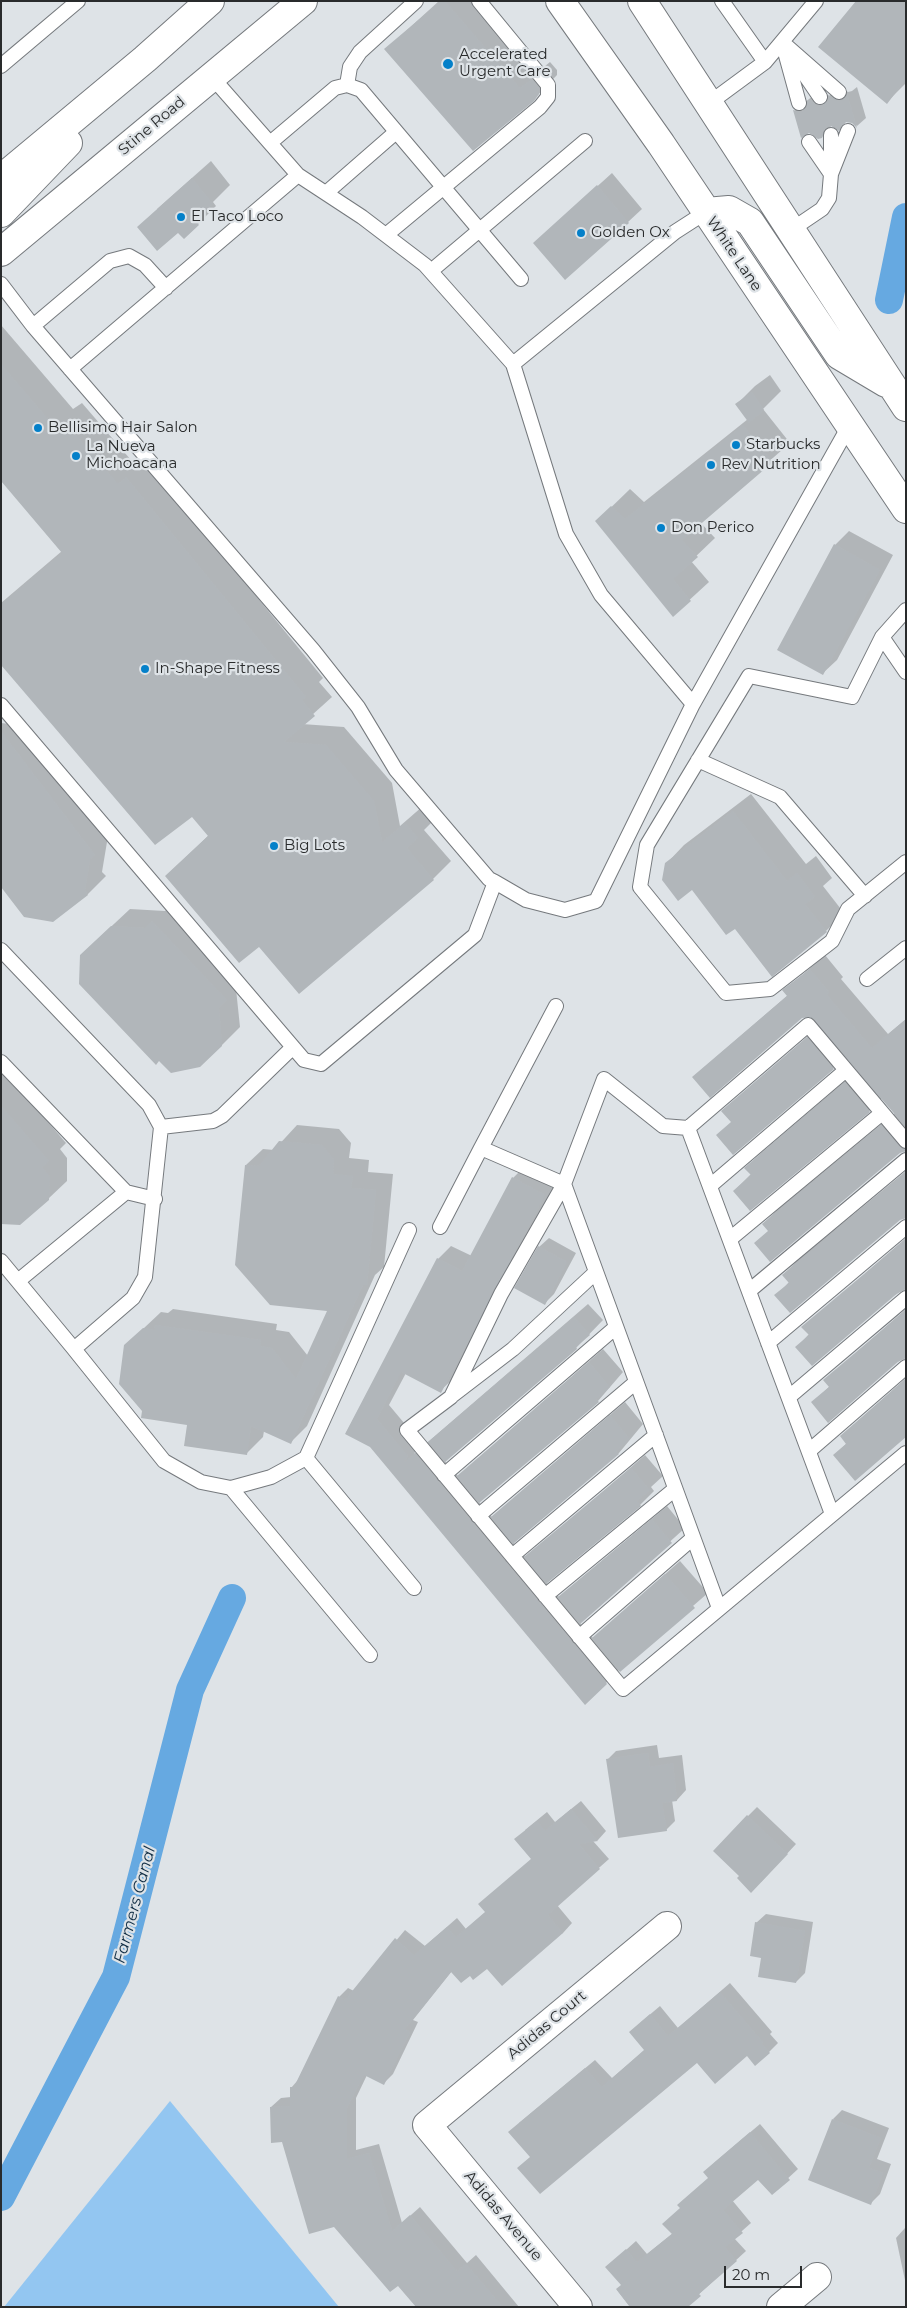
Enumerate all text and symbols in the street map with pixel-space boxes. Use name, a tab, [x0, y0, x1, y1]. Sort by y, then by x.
place label: Accelerated Urgent Care	[459, 46, 550, 81]
marker: Accelerated Urgent Care	[441, 57, 455, 71]
street label: Stine Road	[115, 93, 189, 159]
place label: El Taco Loco	[191, 208, 284, 226]
marker: El Taco Loco	[175, 211, 187, 223]
street label: White Lane	[702, 213, 766, 295]
place label: Golden Ox	[591, 224, 670, 242]
marker: Golden Ox	[575, 227, 587, 239]
place label: Bellisimo Hair Salon	[48, 419, 198, 437]
marker: Bellisimo Hair Salon	[32, 422, 44, 434]
place label: Starbucks	[746, 436, 820, 454]
place label: La Nueva Michoacana	[86, 438, 177, 473]
marker: Starbucks	[730, 439, 742, 451]
marker: La Nueva Michoacana	[70, 450, 82, 462]
place label: Rev Nutrition	[721, 456, 821, 474]
marker: Rev Nutrition	[705, 459, 717, 471]
place label: Don Perico	[671, 519, 754, 537]
marker: Don Perico	[655, 522, 667, 534]
place label: In-Shape Fitness	[155, 660, 280, 678]
marker: In-Shape Fitness	[139, 663, 151, 675]
place label: Big Lots	[284, 837, 345, 855]
marker: Big Lots	[268, 840, 280, 852]
water label: Farmers Canal	[110, 1845, 160, 1965]
street label: Adidas Court	[504, 1987, 590, 2063]
street label: Adidas Avenue	[460, 2167, 546, 2265]
scale bar	[727, 2256, 804, 2288]
text: 20 m	[732, 2265, 770, 2284]

